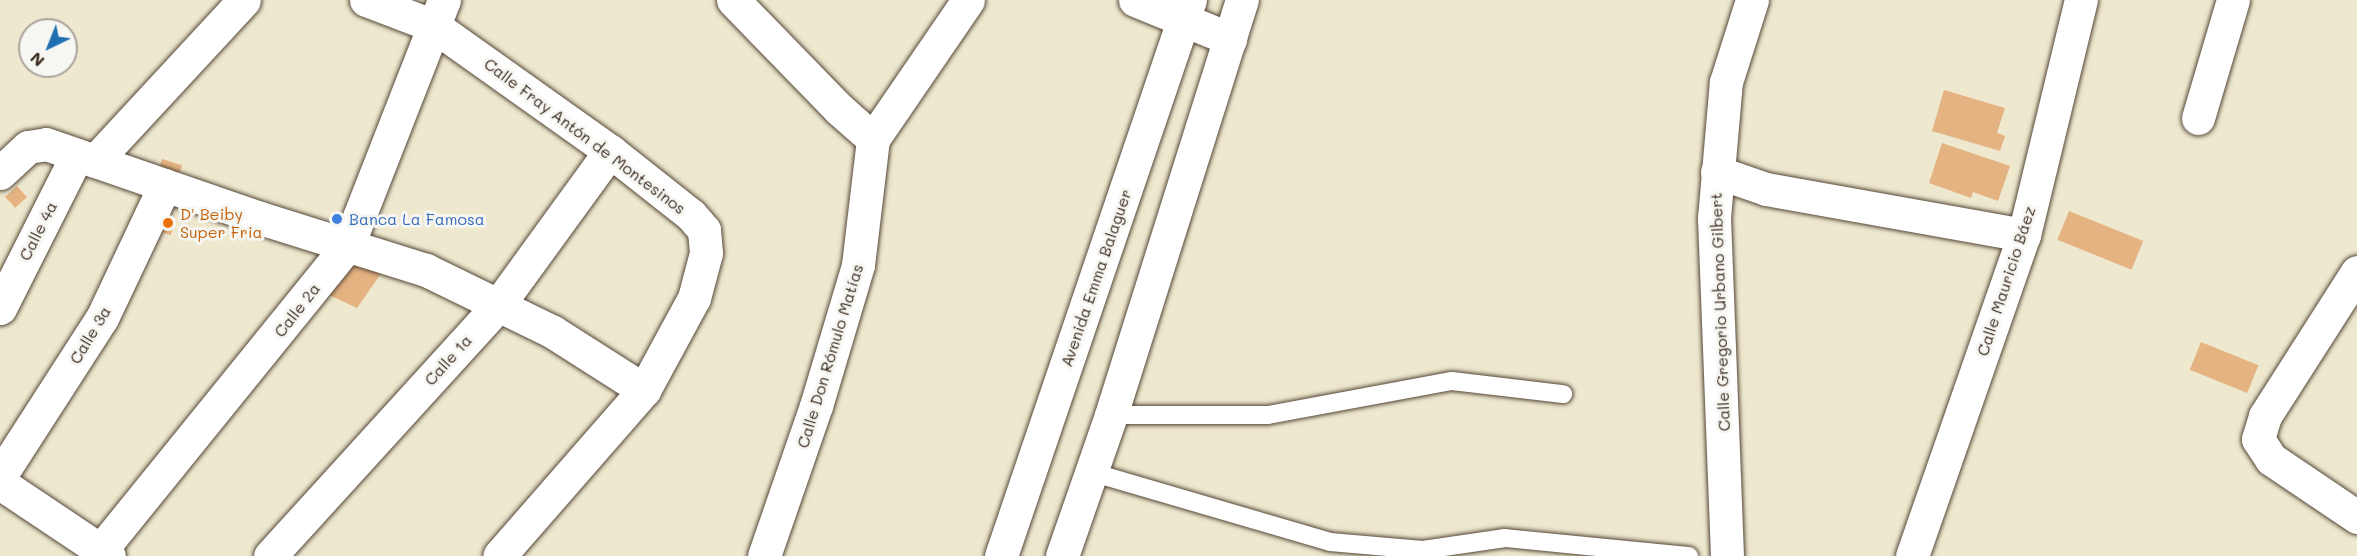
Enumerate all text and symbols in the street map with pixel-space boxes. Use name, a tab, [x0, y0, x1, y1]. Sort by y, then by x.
north arrow	[18, 18, 78, 78]
text: N	[25, 48, 48, 72]
street label: Calle Fray Antón de Montesinos	[480, 54, 690, 218]
street label: Avenida Emma Balaguer	[1057, 187, 1135, 369]
street label: Calle Gregorio Urbano Gilbert	[1706, 192, 1734, 432]
street label: Calle 4a	[15, 198, 61, 264]
place label: D' Beiby Super Fria	[180, 204, 263, 242]
street label: Calle Mauricio Báez	[1973, 204, 2039, 358]
place label: Banca La Famosa	[349, 209, 485, 229]
marker: Banca La Famosa	[330, 212, 344, 226]
marker: D' Beiby Super Fria	[161, 216, 175, 230]
street label: Calle Don Rómulo Matías	[793, 262, 867, 450]
street label: Calle 2a	[270, 279, 324, 341]
street label: Calle 3a	[65, 303, 115, 367]
street label: Calle 1a	[420, 331, 476, 389]

